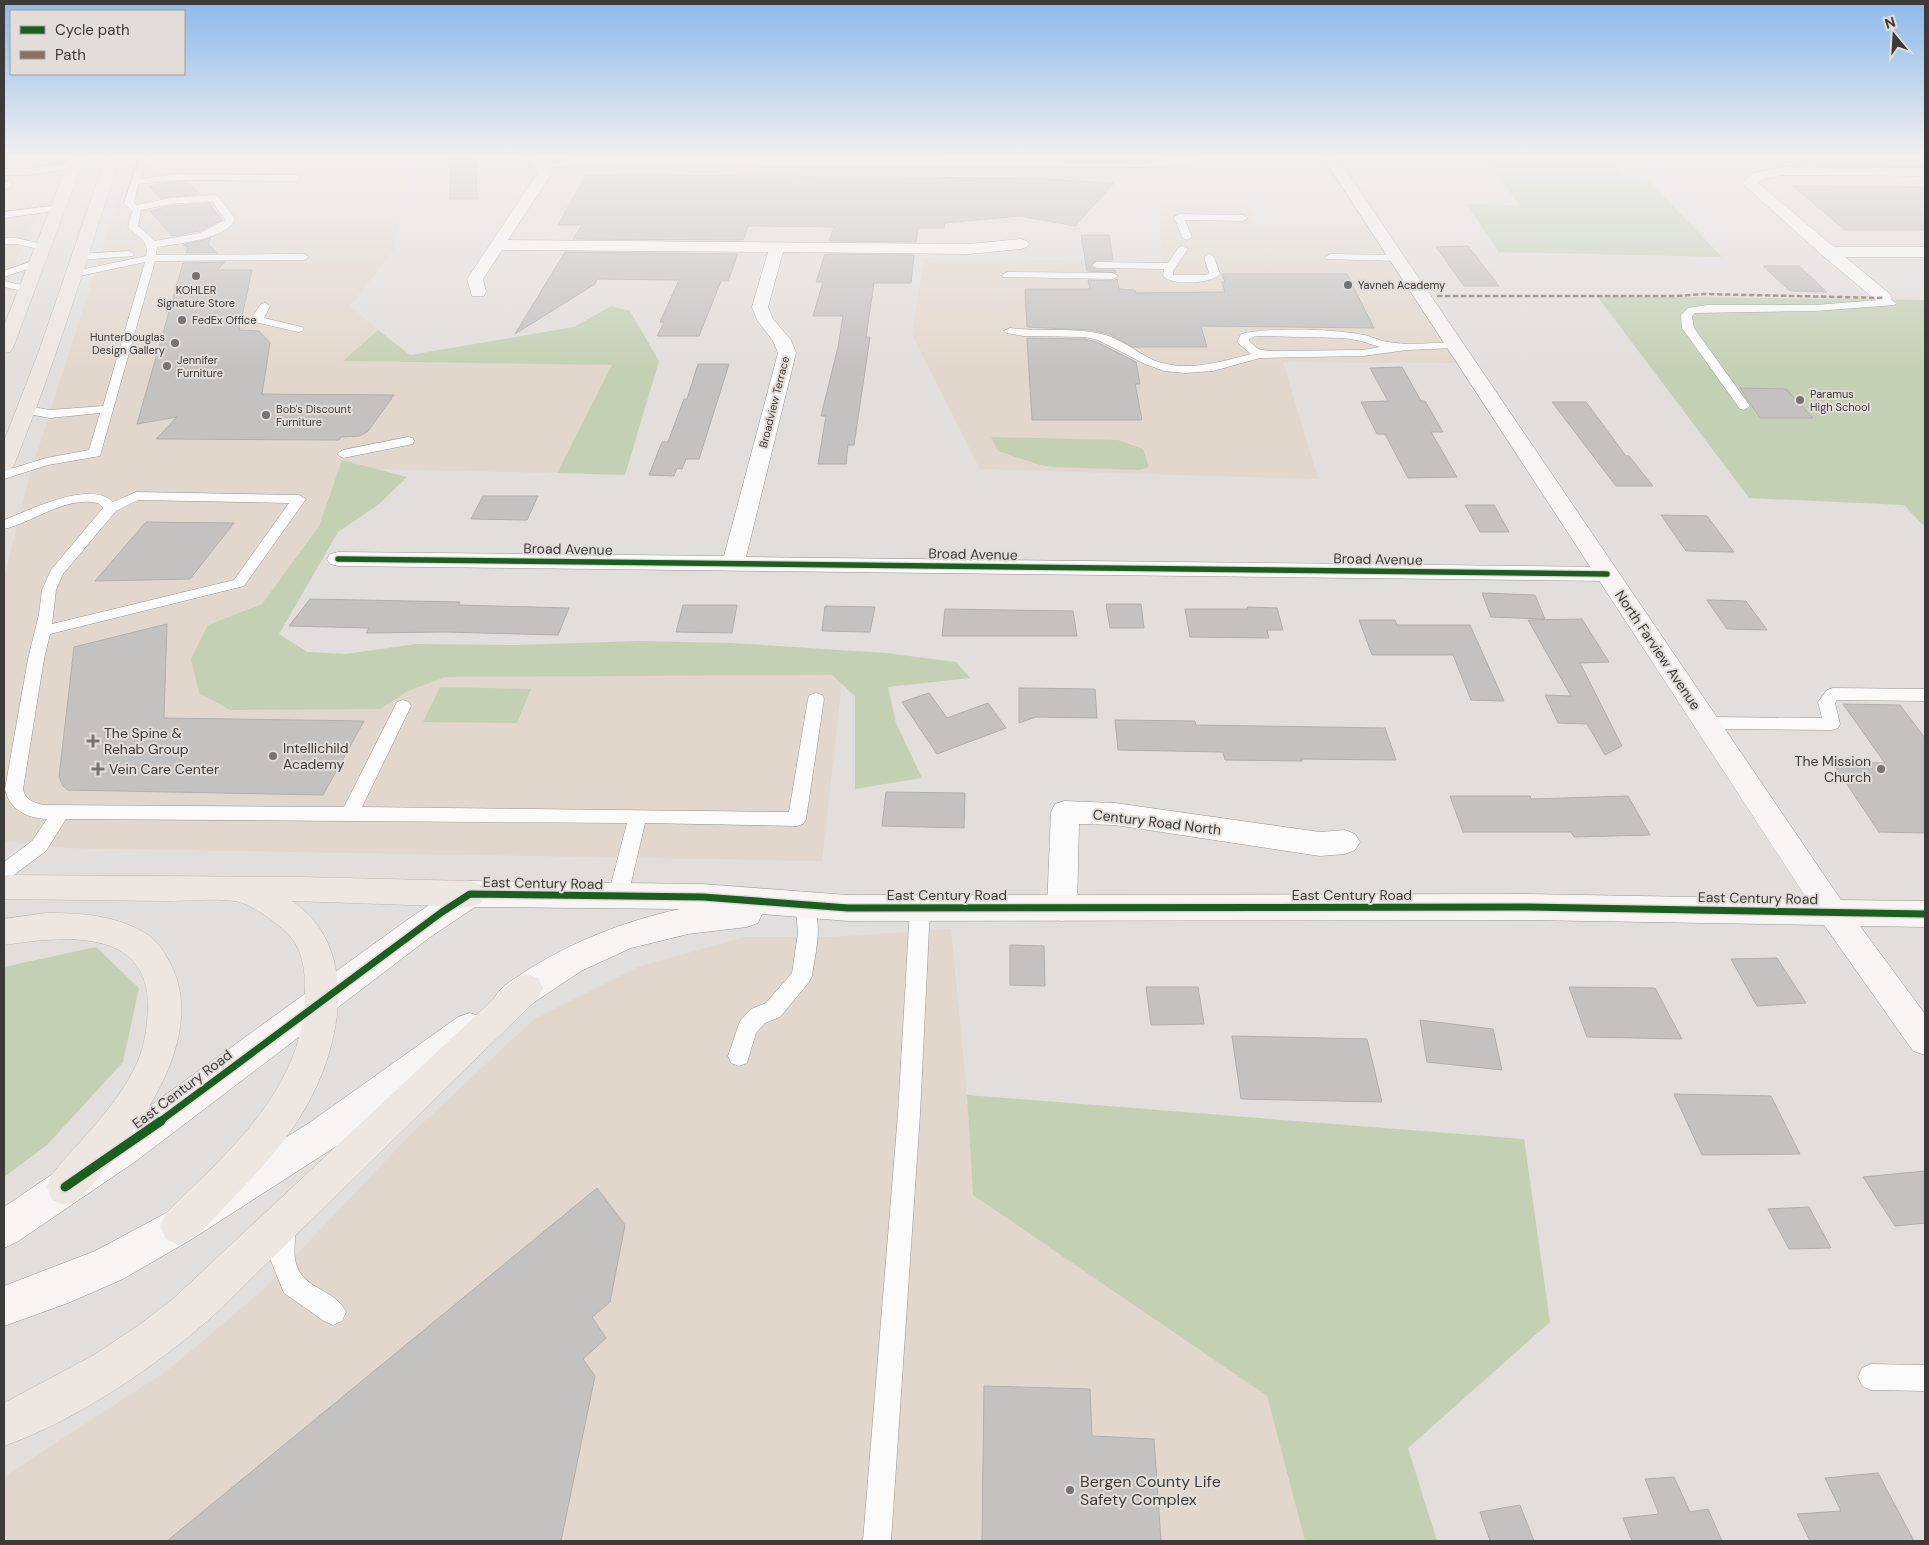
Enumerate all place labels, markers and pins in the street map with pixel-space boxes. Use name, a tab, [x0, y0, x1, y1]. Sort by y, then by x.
marker: KOHLER Signature Store	[190, 270, 202, 282]
place label: Yavneh Academy	[1358, 278, 1445, 292]
marker: Yavneh Academy	[1342, 279, 1354, 291]
place label: KOHLER Signature Store	[157, 283, 235, 310]
place label: FedEx Office	[192, 313, 256, 327]
marker: FedEx Office	[176, 314, 188, 326]
place label: HunterDouglas Design Gallery	[90, 330, 165, 357]
marker: HunterDouglas Design Gallery	[169, 337, 181, 349]
place label: Jennifer Furniture	[177, 353, 223, 380]
marker: Jennifer Furniture	[161, 360, 173, 372]
place label: Paramus High School	[1810, 387, 1870, 414]
marker: Paramus High School	[1794, 394, 1806, 406]
place label: Bob's Discount Furniture	[276, 402, 351, 429]
marker: Bob's Discount Furniture	[260, 409, 272, 421]
place label: The Spine & Rehab Group	[104, 724, 189, 758]
marker: The Spine & Rehab Group	[86, 734, 100, 748]
place label: Intellichild Academy	[283, 739, 348, 773]
marker: Intellichild Academy	[267, 750, 279, 762]
place label: The Mission Church	[1795, 752, 1871, 786]
place label: Vein Care Center	[109, 760, 219, 778]
marker: Vein Care Center	[91, 762, 105, 776]
marker: The Mission Church	[1875, 763, 1887, 775]
place label: Bergen County Life Safety Complex	[1080, 1471, 1221, 1510]
marker: Bergen County Life Safety Complex	[1064, 1484, 1076, 1496]

